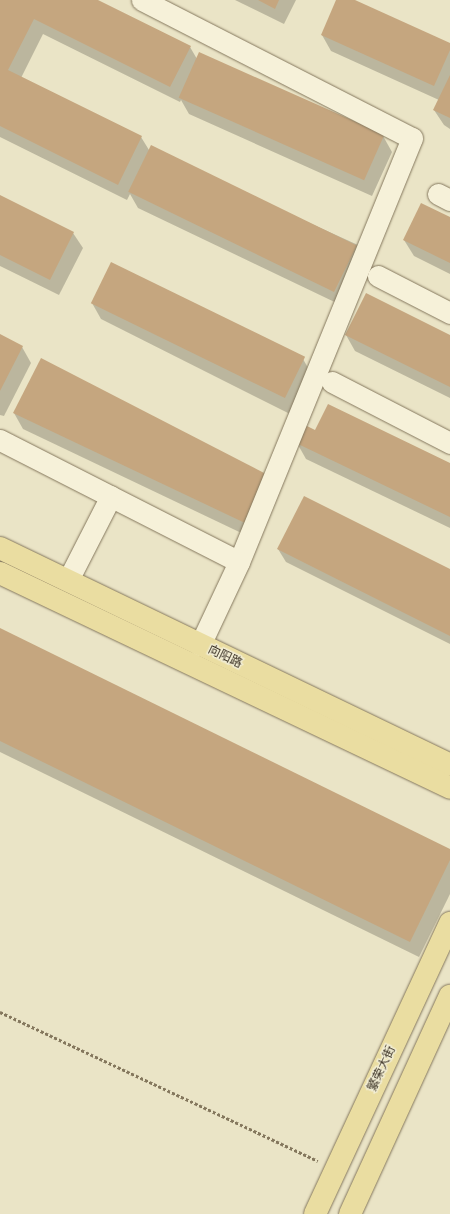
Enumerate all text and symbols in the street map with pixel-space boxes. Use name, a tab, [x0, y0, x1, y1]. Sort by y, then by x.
street label: 向阳路	[206, 643, 244, 671]
street label: 繁荣大街	[365, 1044, 399, 1094]

